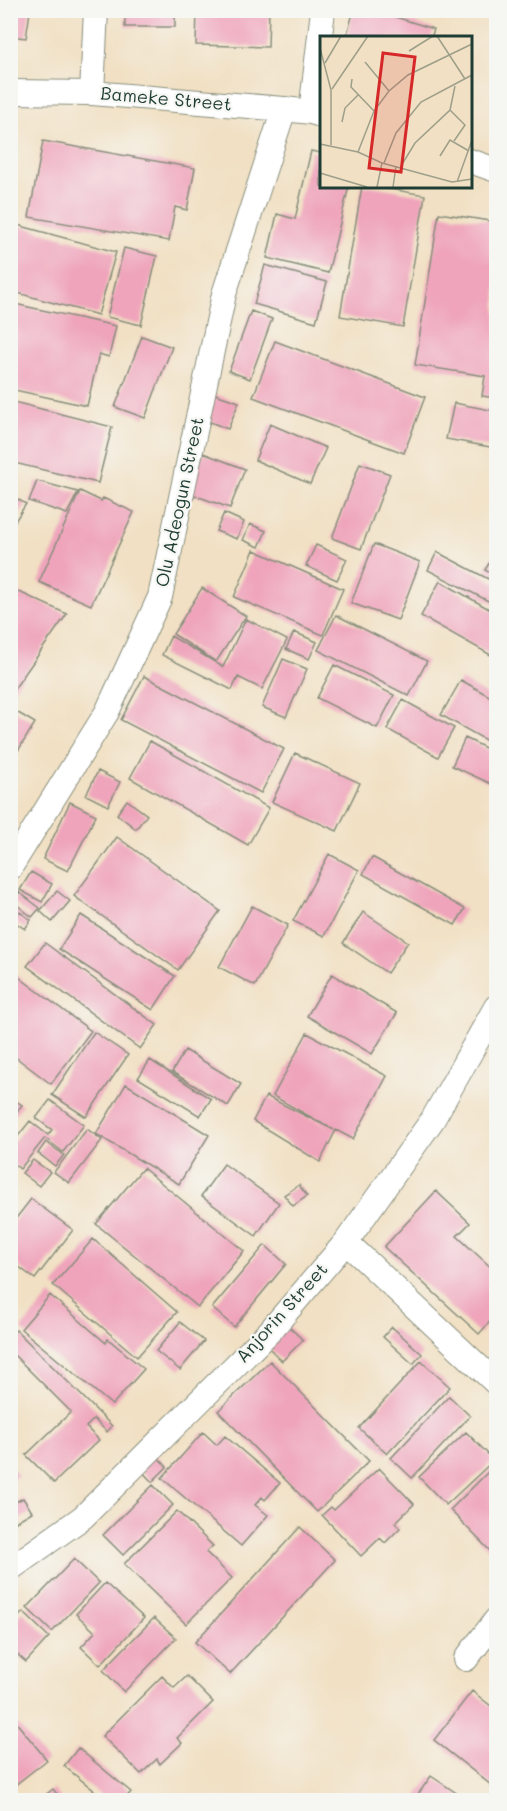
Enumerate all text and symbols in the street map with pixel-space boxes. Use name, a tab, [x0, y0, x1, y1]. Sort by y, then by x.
inset map	[320, 36, 471, 188]
street label: Bameke Street	[99, 80, 233, 116]
street label: Olu Adeogun Street	[149, 415, 209, 589]
street label: Anjorin Street	[230, 1257, 333, 1367]

